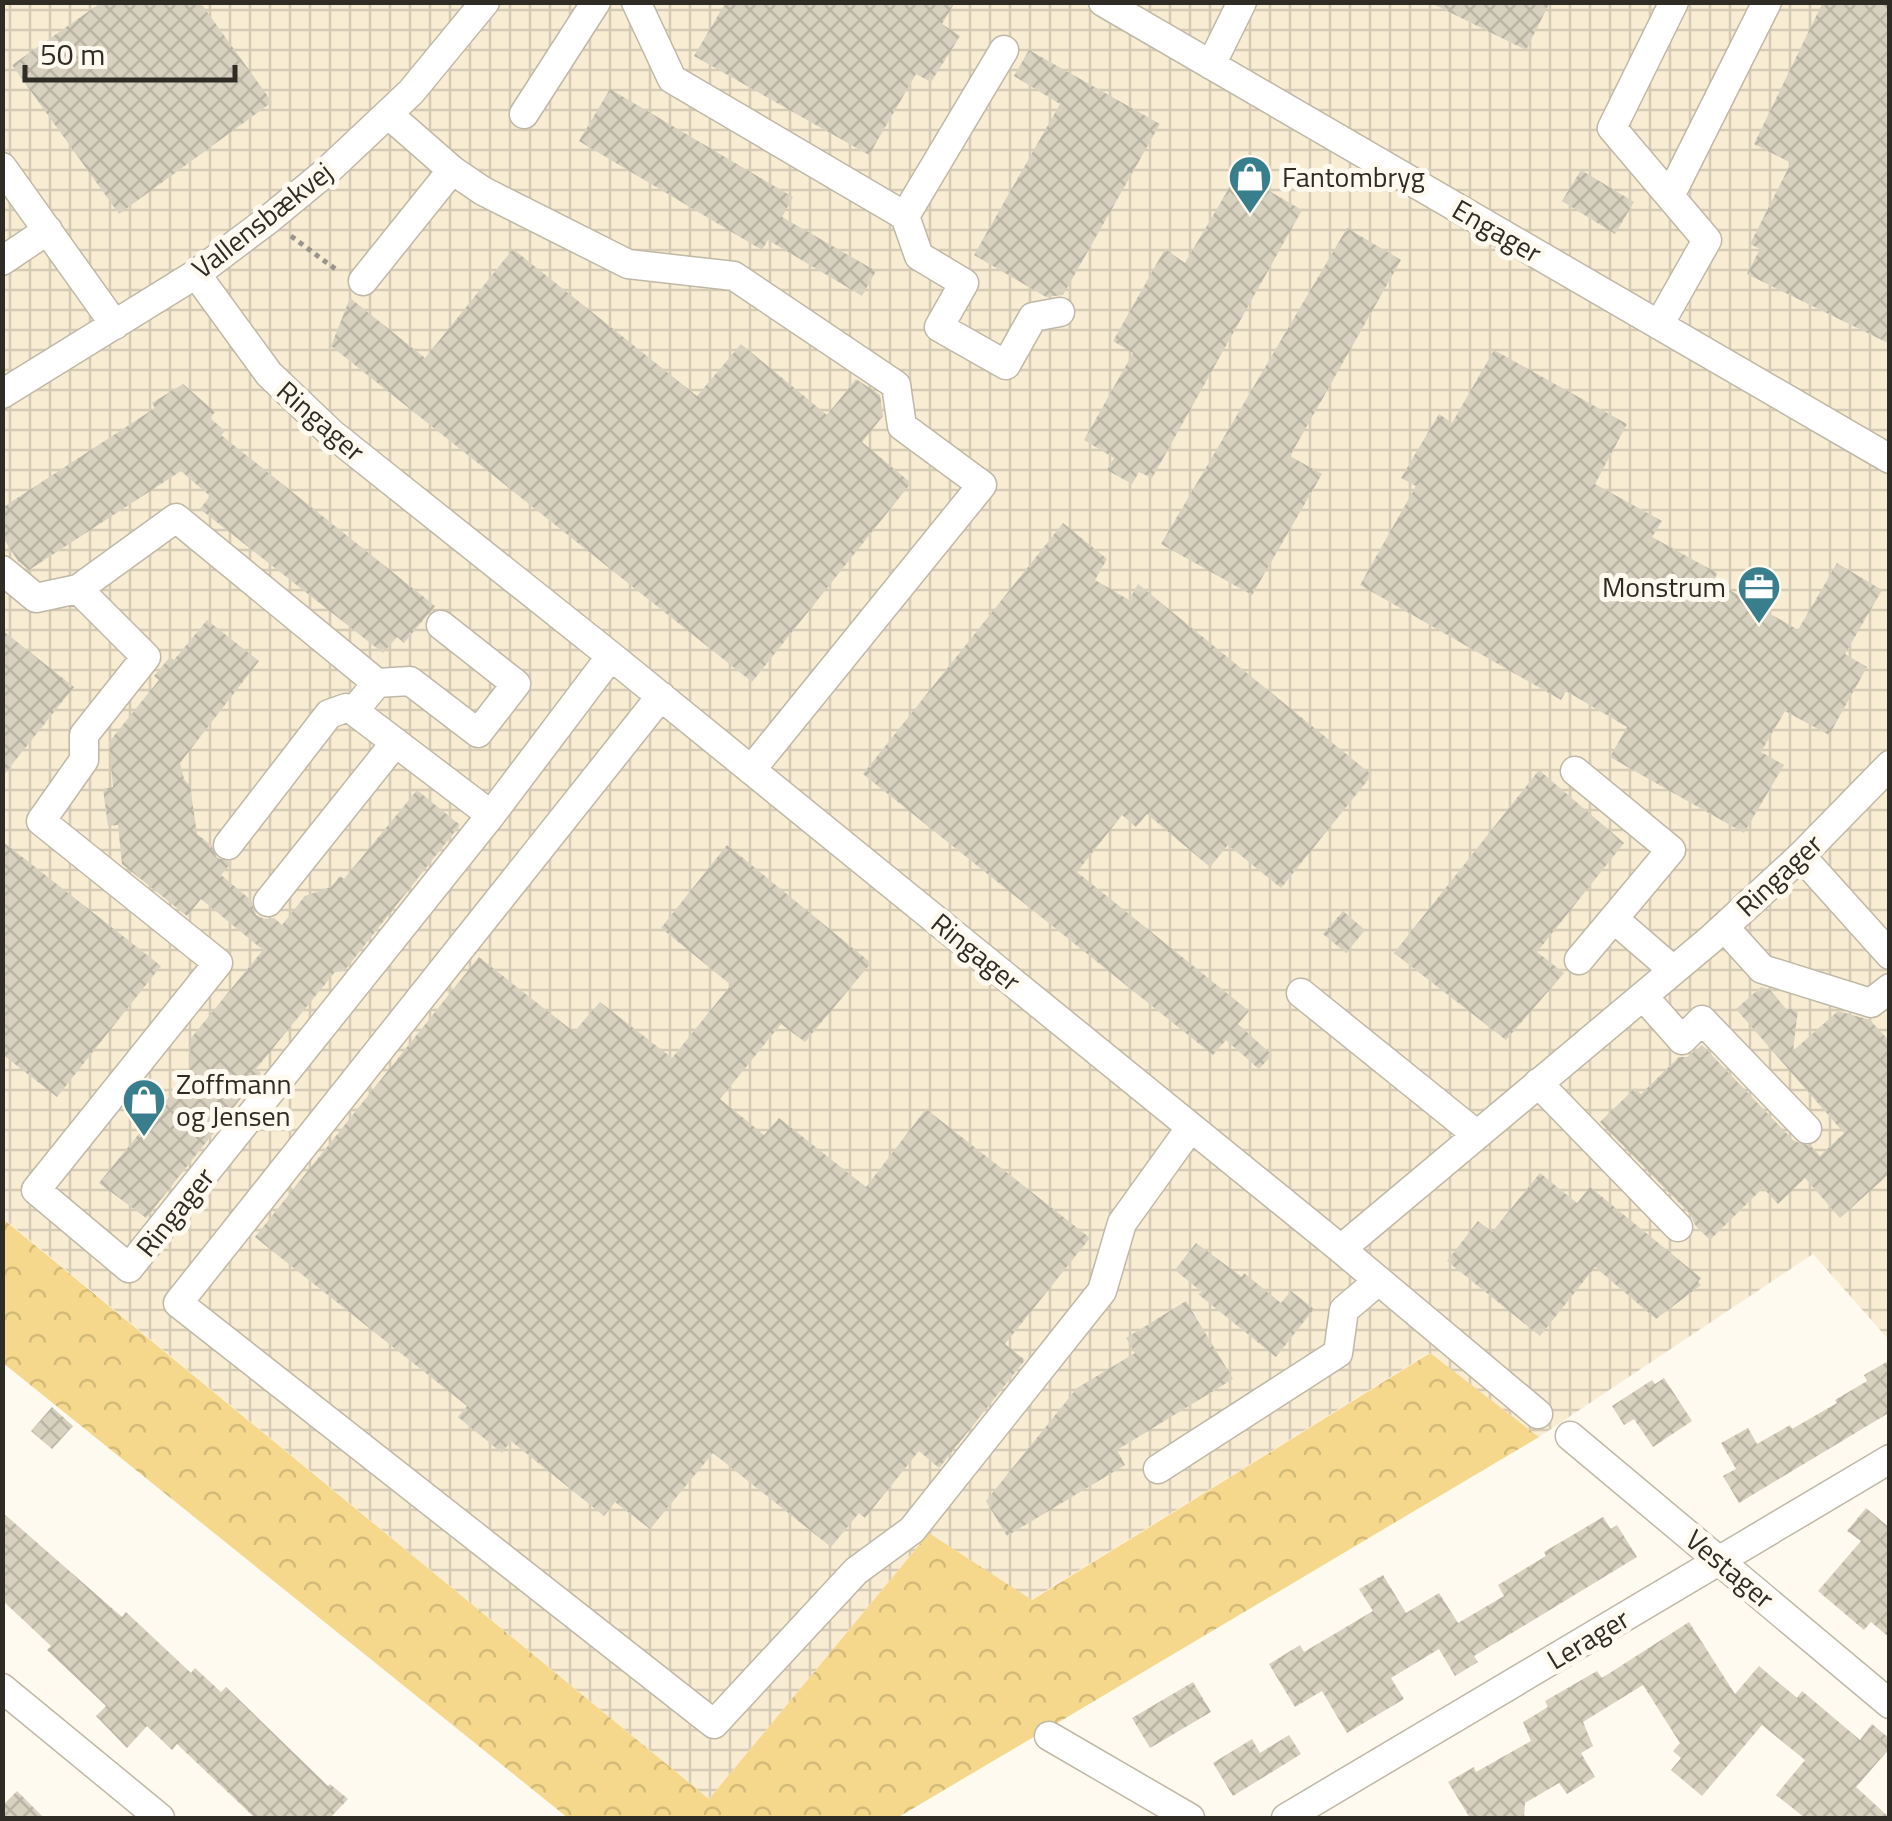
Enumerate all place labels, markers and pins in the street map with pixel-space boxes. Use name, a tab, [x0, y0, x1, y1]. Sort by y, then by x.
shop icon: Fantombryg	[1227, 154, 1273, 215]
place label: Fantombryg	[1282, 155, 1425, 198]
office icon: Monstrum	[1736, 564, 1782, 625]
place label: Monstrum	[1602, 565, 1726, 608]
place label: Zoffmann og Jensen	[176, 1062, 292, 1137]
shop icon: Zoffmann og Jensen	[121, 1077, 167, 1138]

